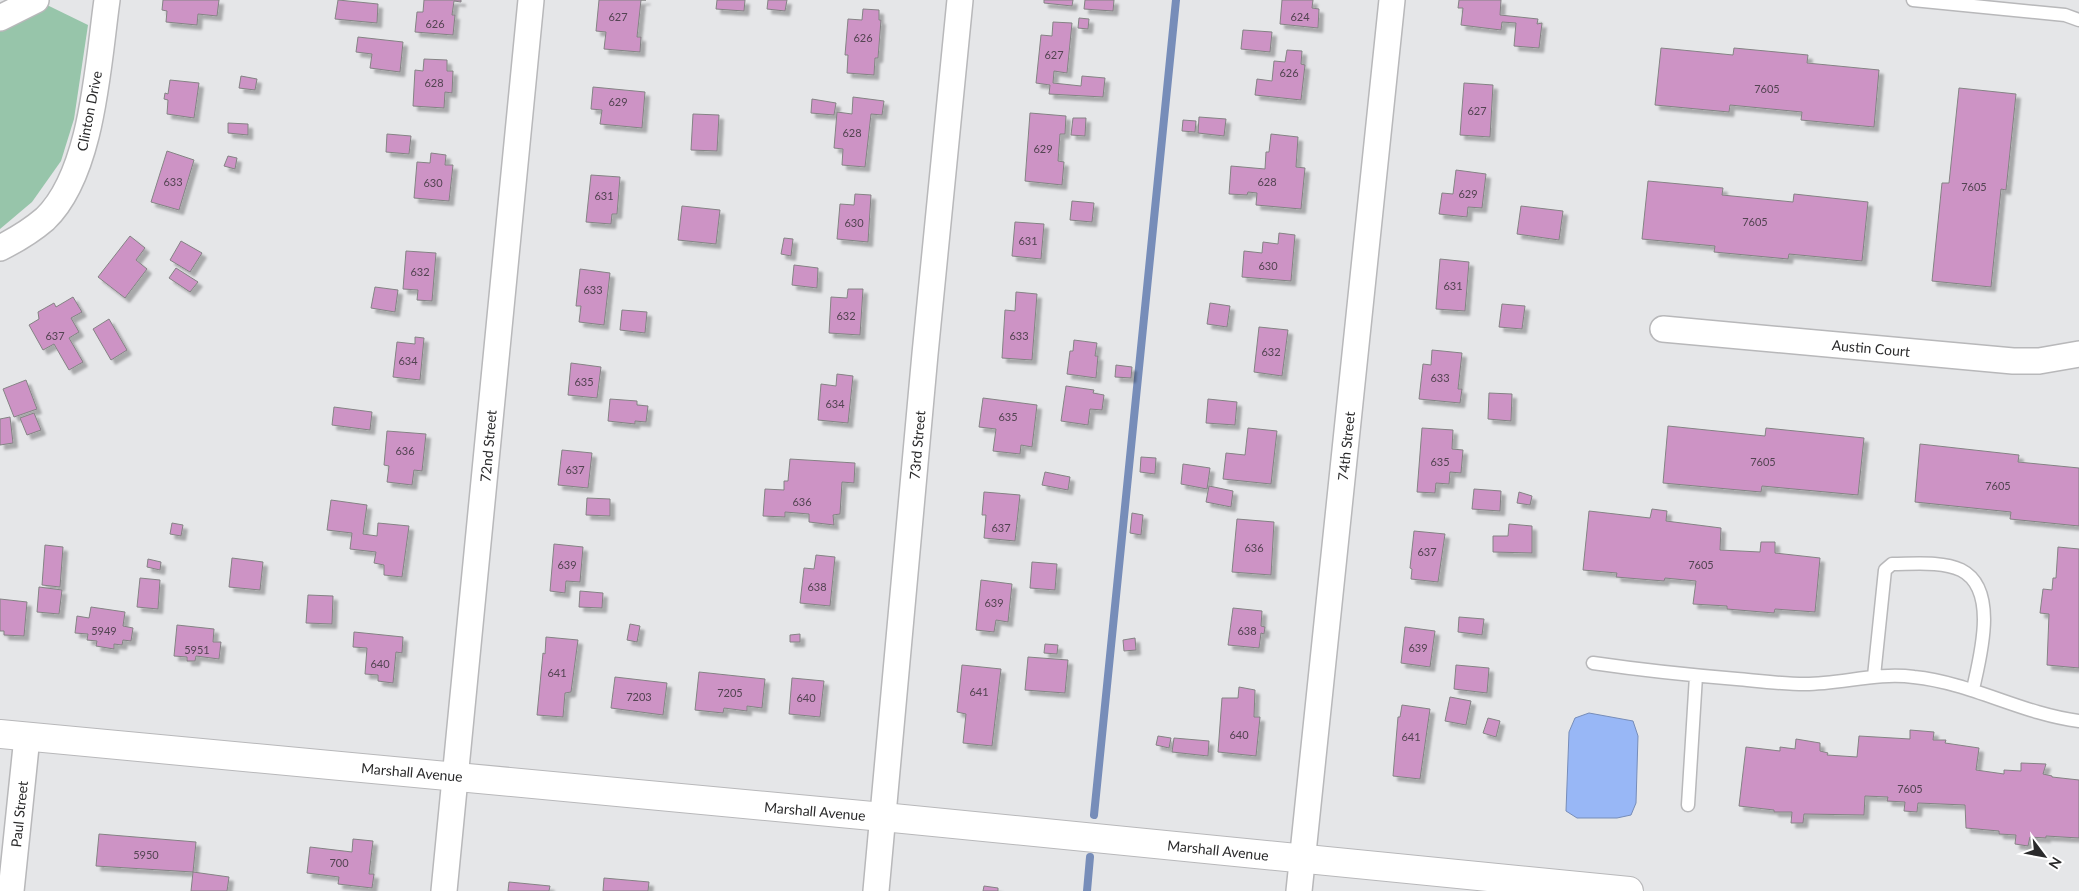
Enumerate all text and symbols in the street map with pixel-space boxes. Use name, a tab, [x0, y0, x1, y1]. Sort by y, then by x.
house number: 627	[608, 10, 628, 23]
house number: 624	[1290, 10, 1310, 23]
house number: 626	[425, 17, 445, 30]
house number: 626	[853, 31, 873, 44]
house number: 627	[1044, 48, 1064, 61]
house number: 626	[1279, 66, 1299, 79]
street label: Clinton Drive	[73, 69, 105, 153]
house number: 628	[424, 76, 444, 89]
house number: 7605	[1754, 82, 1780, 95]
house number: 629	[608, 95, 628, 108]
house number: 627	[1467, 104, 1487, 117]
house number: 628	[842, 126, 862, 139]
house number: 629	[1033, 142, 1053, 155]
house number: 633	[163, 175, 183, 188]
house number: 628	[1257, 175, 1277, 188]
house number: 630	[423, 176, 443, 189]
house number: 7605	[1961, 180, 1987, 193]
house number: 629	[1458, 187, 1478, 200]
house number: 631	[594, 189, 614, 202]
house number: 7605	[1742, 215, 1768, 228]
house number: 630	[844, 216, 864, 229]
house number: 631	[1018, 234, 1038, 247]
house number: 630	[1258, 259, 1278, 272]
house number: 632	[410, 265, 430, 278]
house number: 631	[1443, 279, 1463, 292]
house number: 633	[583, 283, 603, 296]
house number: 632	[836, 309, 856, 322]
house number: 637	[45, 329, 65, 342]
house number: 633	[1009, 329, 1029, 342]
street label: Austin Court	[1831, 336, 1911, 360]
house number: 632	[1261, 345, 1281, 358]
house number: 634	[398, 354, 418, 367]
house number: 633	[1430, 371, 1450, 384]
house number: 635	[574, 375, 594, 388]
house number: 634	[825, 397, 845, 410]
street label: 72nd Street	[476, 409, 500, 483]
street label: 73rd Street	[906, 410, 928, 480]
house number: 635	[998, 410, 1018, 423]
street label: 74th Street	[1334, 411, 1358, 481]
house number: 636	[395, 444, 415, 457]
house number: 635	[1430, 455, 1450, 468]
house number: 7605	[1750, 455, 1776, 468]
house number: 637	[565, 463, 585, 476]
house number: 7605	[1985, 479, 2011, 492]
house number: 636	[792, 495, 812, 508]
house number: 637	[991, 521, 1011, 534]
house number: 636	[1244, 541, 1264, 554]
house number: 637	[1417, 545, 1437, 558]
house number: 639	[557, 558, 577, 571]
house number: 7605	[1688, 558, 1714, 571]
house number: 638	[807, 580, 827, 593]
house number: 639	[984, 596, 1004, 609]
house number: 5949	[91, 624, 117, 637]
house number: 638	[1237, 624, 1257, 637]
house number: 639	[1408, 641, 1428, 654]
house number: 5951	[184, 643, 210, 656]
house number: 640	[370, 657, 390, 670]
house number: 641	[547, 666, 567, 679]
house number: 641	[969, 685, 989, 698]
house number: 7205	[717, 686, 743, 699]
house number: 7203	[626, 690, 652, 703]
house number: 640	[796, 691, 816, 704]
house number: 640	[1229, 728, 1249, 741]
house number: 641	[1401, 730, 1421, 743]
street label: Marshall Avenue	[361, 759, 463, 785]
street label: Paul Street	[7, 780, 31, 848]
house number: 7605	[1897, 782, 1923, 795]
street label: Marshall Avenue	[764, 798, 866, 824]
north arrow	[2019, 831, 2069, 881]
street label: Marshall Avenue	[1167, 836, 1269, 864]
house number: 5950	[133, 848, 159, 861]
text: N	[2045, 854, 2066, 872]
house number: 700	[329, 856, 349, 869]

